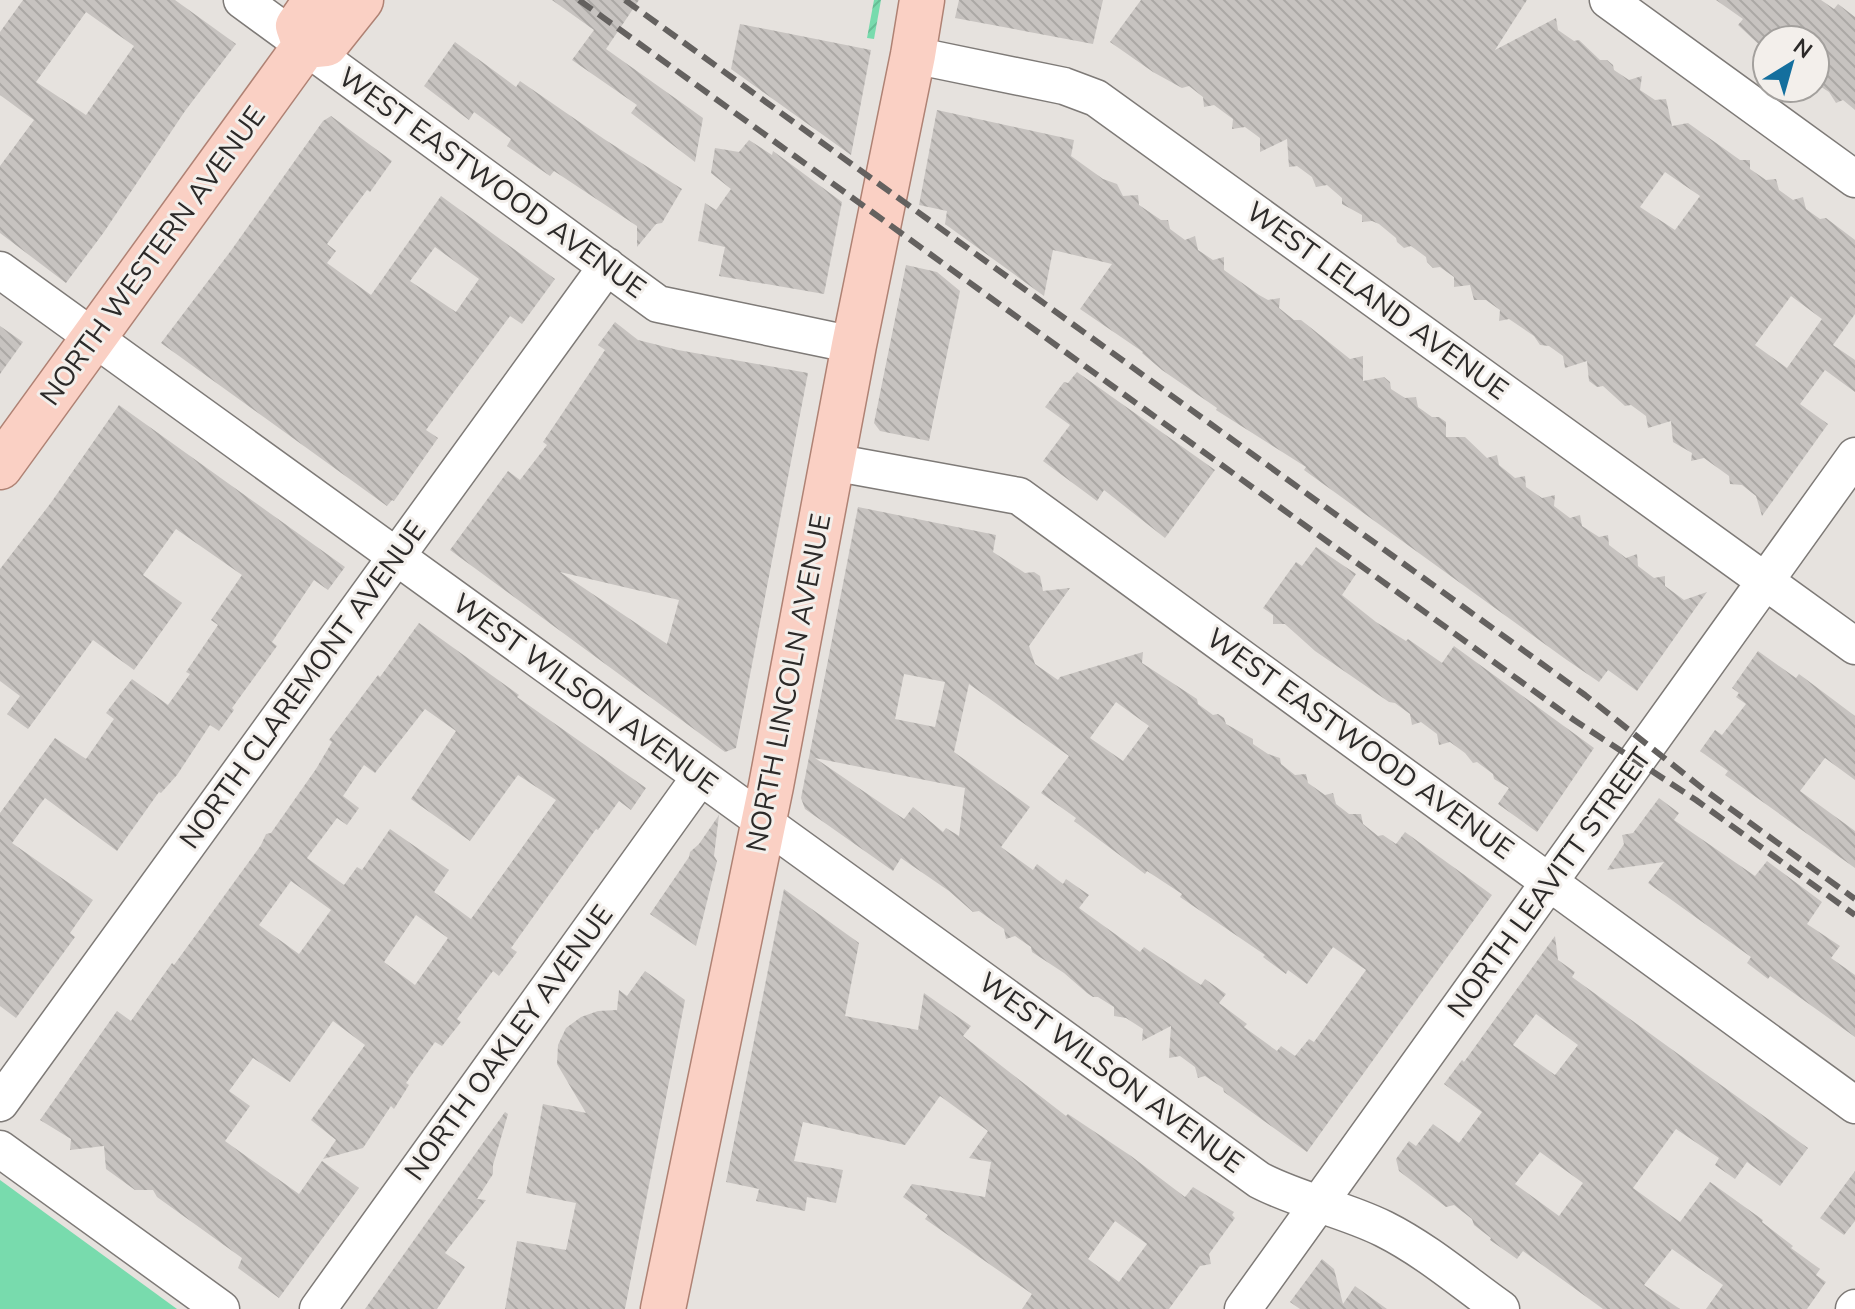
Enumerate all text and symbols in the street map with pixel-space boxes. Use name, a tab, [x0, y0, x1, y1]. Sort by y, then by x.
north arrow	[1751, 24, 1831, 104]
text: N	[1787, 32, 1818, 66]
street label: WEST EASTWOOD AVENUE	[331, 59, 653, 307]
street label: NORTH WESTERN AVENUE	[31, 99, 275, 413]
street label: WEST LELAND AVENUE	[1238, 193, 1516, 409]
street label: NORTH LINCOLN AVENUE	[738, 511, 840, 855]
street label: NORTH CLAREMONT AVENUE	[171, 513, 435, 857]
street label: WEST WILSON AVENUE	[445, 585, 725, 803]
street label: WEST EASTWOOD AVENUE	[1199, 620, 1521, 868]
street label: NORTH LEAVITT STREET	[1439, 740, 1661, 1026]
street label: NORTH OAKLEY AVENUE	[396, 898, 622, 1188]
street label: WEST WILSON AVENUE	[971, 964, 1251, 1182]

